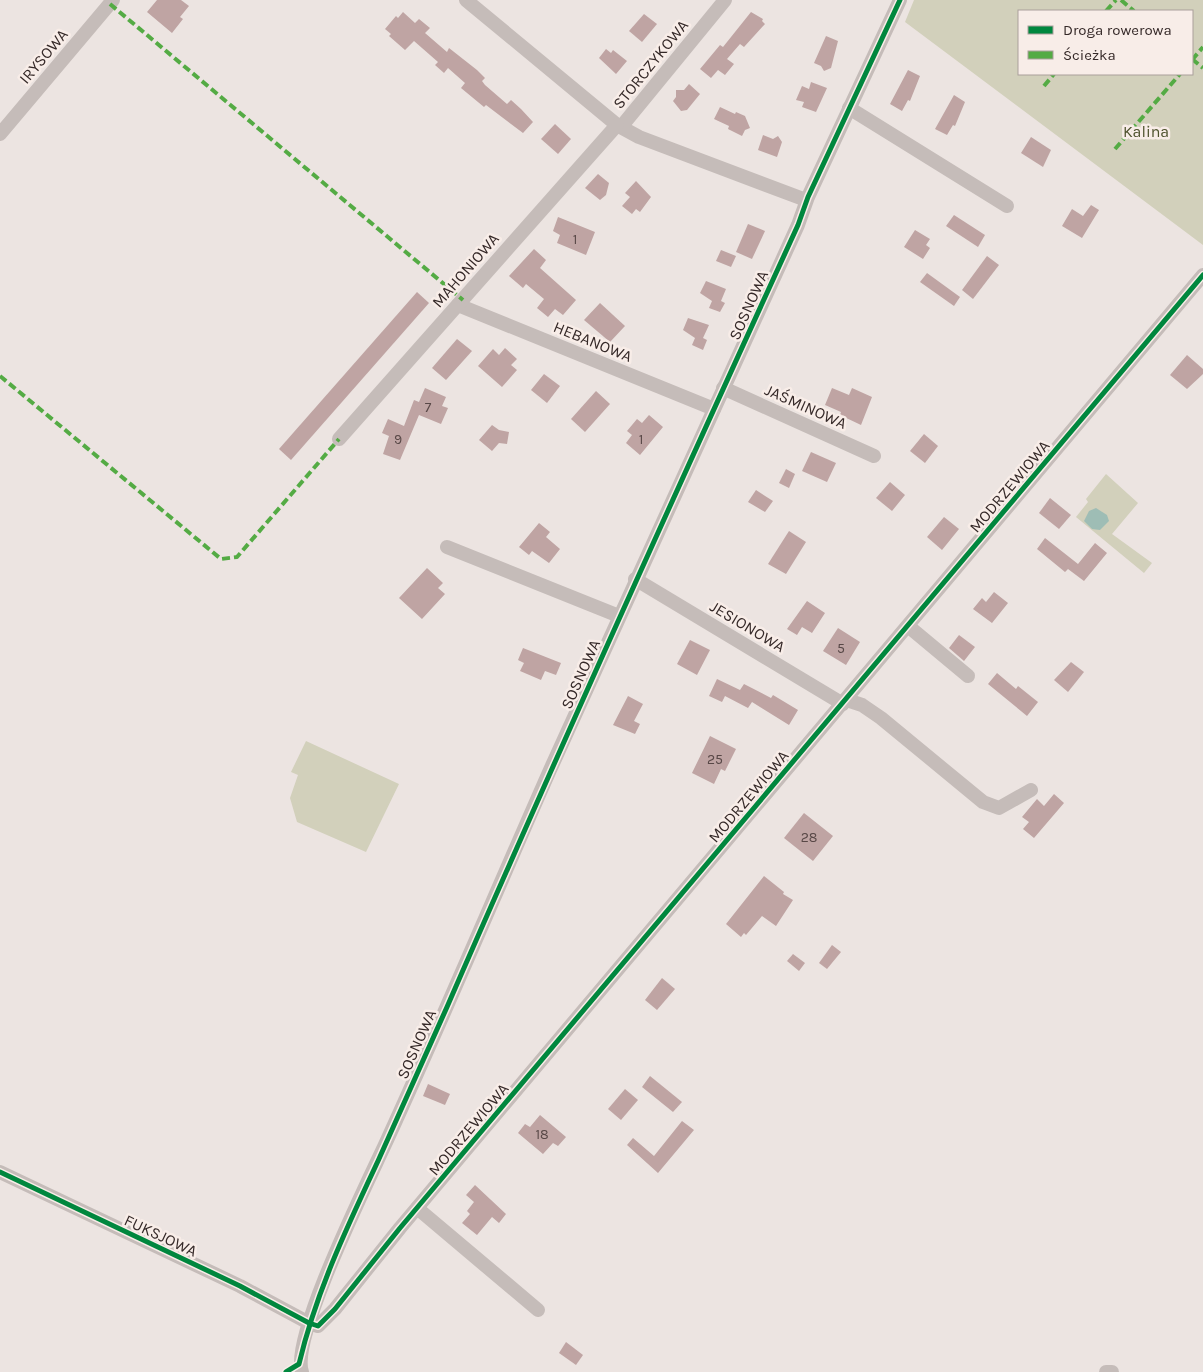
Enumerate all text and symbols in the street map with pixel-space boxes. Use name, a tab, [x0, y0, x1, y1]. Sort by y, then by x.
legend	[1018, 10, 1193, 75]
street label: STORCZYKOWA	[609, 16, 692, 113]
text: Droga rowerowa	[1063, 21, 1172, 39]
street label: IRYSOWA	[15, 25, 72, 88]
text: Ścieżka	[1063, 46, 1116, 64]
park label: Kalina	[1123, 122, 1169, 141]
street label: MAHONIOWA	[428, 229, 503, 311]
house number: 1	[573, 231, 577, 248]
street label: SOSNOWA	[725, 268, 772, 343]
street label: HEBANOWA	[551, 317, 635, 366]
street label: JAŚMINOWA	[762, 380, 850, 433]
house number: 7	[425, 399, 432, 416]
house number: 9	[394, 431, 402, 448]
house number: 1	[639, 431, 643, 448]
street label: MODRZEWIOWA	[965, 436, 1054, 536]
street label: JESIONOWA	[707, 597, 789, 656]
street label: SOSNOWA	[557, 637, 604, 712]
house number: 5	[837, 640, 845, 657]
street label: MODRZEWIOWA	[704, 746, 793, 846]
house number: 25	[707, 751, 723, 768]
house number: 28	[801, 829, 817, 846]
street label: SOSNOWA	[393, 1007, 440, 1082]
street label: MODRZEWIOWA	[424, 1079, 513, 1179]
house number: 18	[535, 1126, 549, 1143]
street label: FUKSJOWA	[121, 1210, 200, 1261]

